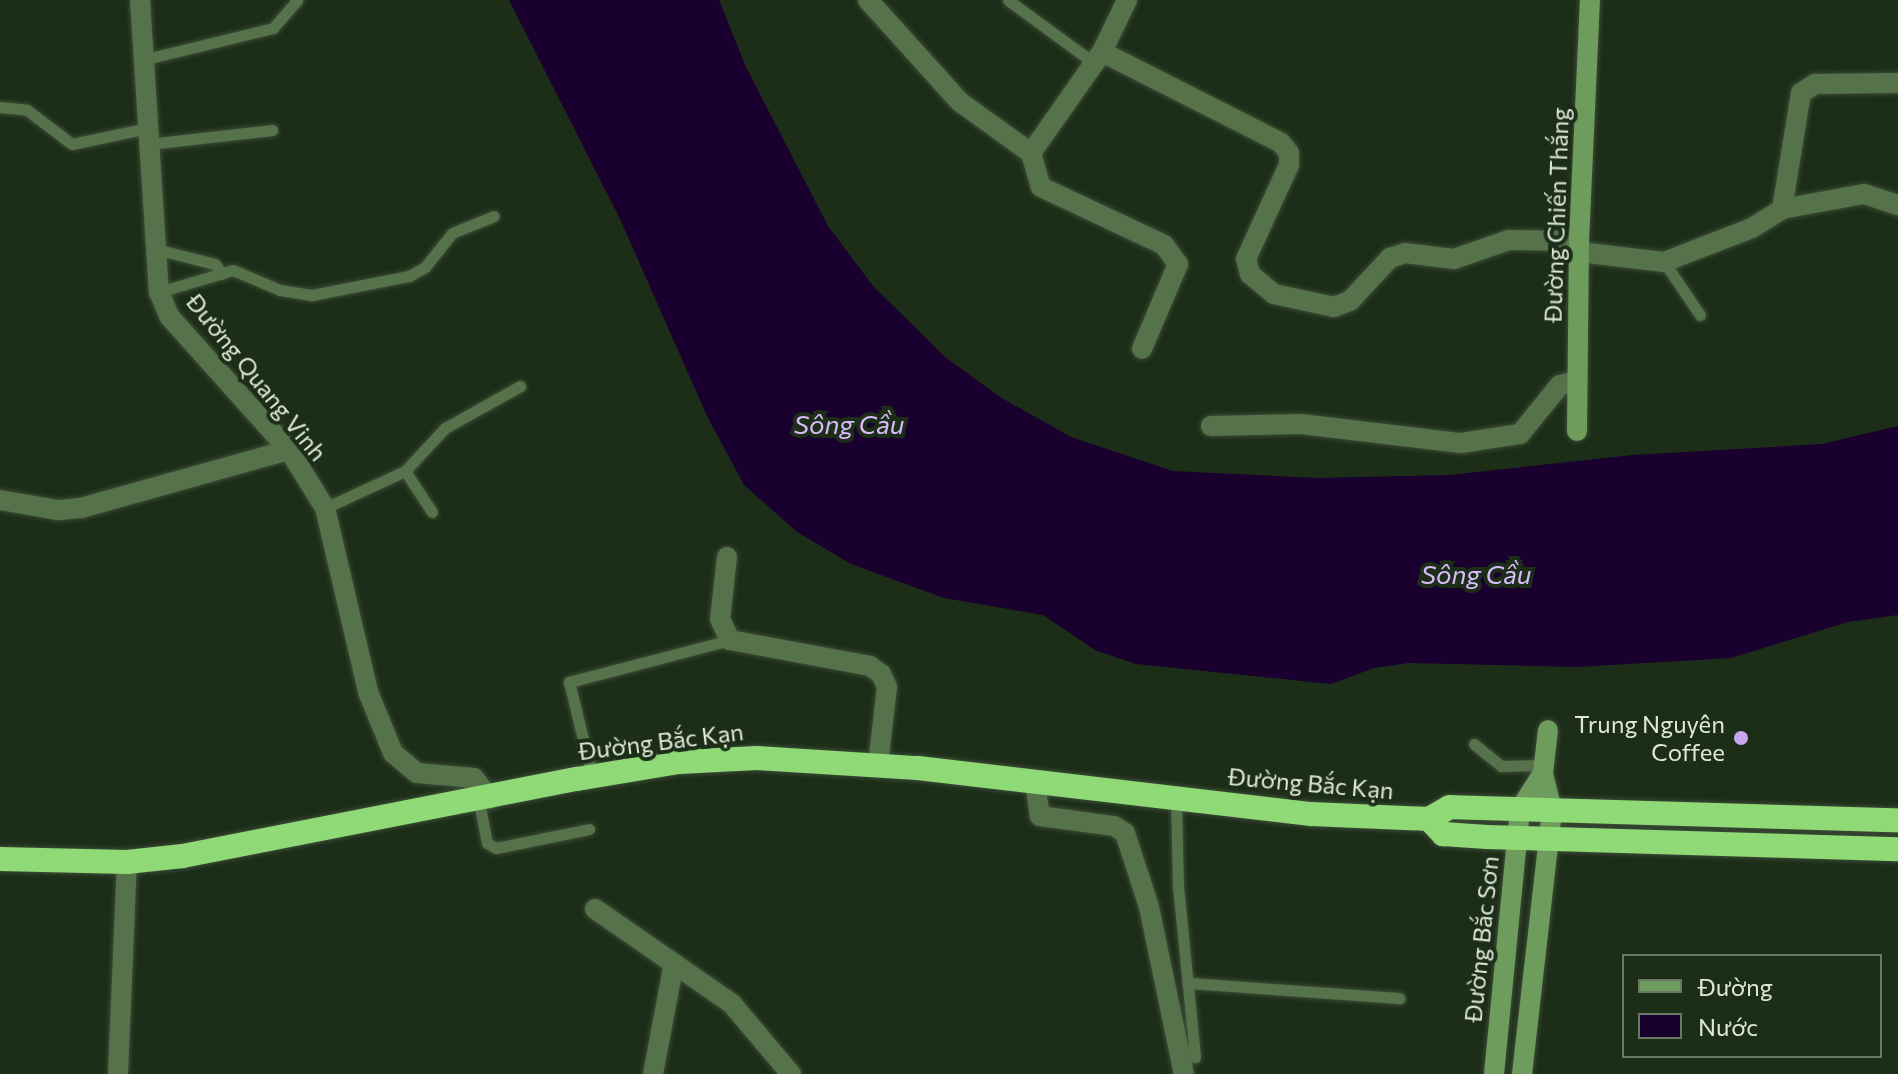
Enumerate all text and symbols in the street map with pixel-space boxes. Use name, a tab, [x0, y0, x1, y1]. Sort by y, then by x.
street label: Đường Chiến Thắng	[1538, 107, 1574, 323]
street label: Đường Quang Vinh	[181, 288, 333, 466]
water label: Sông Cầu	[794, 408, 904, 440]
water label: Sông Cầu	[1421, 558, 1531, 590]
place label: Trung Nguyên Coffee	[1574, 710, 1725, 766]
street label: Đường Bắc Kạn	[577, 717, 745, 765]
marker: Trung Nguyên Coffee	[1732, 729, 1750, 747]
street label: Đường Bắc Kạn	[1227, 761, 1395, 805]
street label: Đường Bắc Sơn	[1458, 854, 1504, 1024]
legend	[1622, 954, 1882, 1058]
text: Đường	[1698, 972, 1773, 1001]
text: Nước	[1698, 1012, 1758, 1041]

